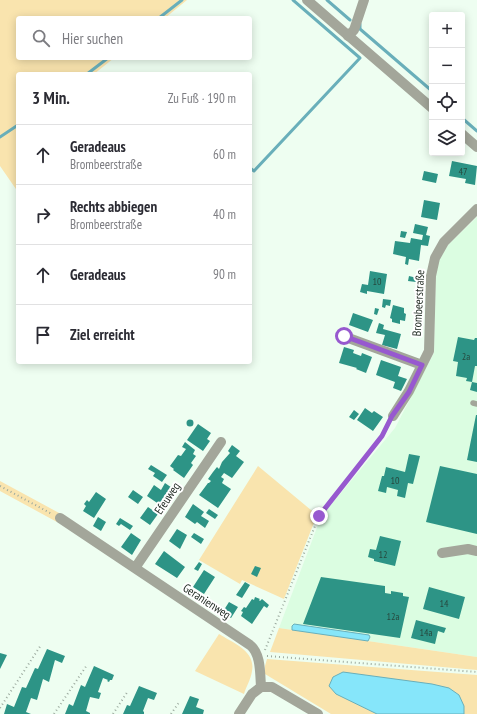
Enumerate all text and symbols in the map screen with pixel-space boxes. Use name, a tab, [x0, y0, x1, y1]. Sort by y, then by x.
map controls	[429, 12, 465, 156]
button: +	[429, 12, 465, 48]
search box	[16, 16, 252, 60]
icon: search	[30, 27, 52, 49]
text: Hier suchen	[62, 29, 123, 48]
button: −	[429, 48, 465, 84]
button: locate	[429, 84, 465, 120]
text: 3 Min.	[32, 87, 70, 109]
text: Zu Fuß · 190 m	[168, 90, 236, 107]
button: layers	[429, 120, 465, 156]
text: Geradeaus	[70, 137, 126, 156]
icon: ahead	[32, 144, 54, 166]
text: 60 m	[213, 146, 236, 163]
text: Brombeerstraße	[70, 156, 142, 173]
house number: 47	[459, 165, 468, 178]
text: Rechts abbiegen	[70, 197, 157, 216]
icon: right	[32, 204, 54, 226]
text: 40 m	[213, 206, 236, 223]
text: Brombeerstraße	[70, 216, 142, 233]
icon: ahead	[32, 264, 54, 286]
text: Geradeaus	[70, 265, 126, 284]
text: 90 m	[213, 266, 236, 283]
street label: Brombeerstraße	[409, 269, 427, 337]
house number: 10	[373, 275, 382, 288]
icon: arrive	[32, 324, 54, 346]
text: Ziel erreicht	[70, 325, 135, 344]
route start	[335, 327, 353, 345]
house number: 2a	[462, 350, 470, 363]
house number: 10	[391, 474, 400, 487]
street label: Efeuweg	[151, 479, 183, 517]
route end	[310, 507, 328, 525]
house number: 12	[379, 548, 388, 561]
street label: Geranienweg	[180, 580, 234, 622]
house number: 14	[440, 597, 449, 610]
house number: 12a	[387, 610, 400, 623]
house number: 14a	[420, 626, 433, 639]

